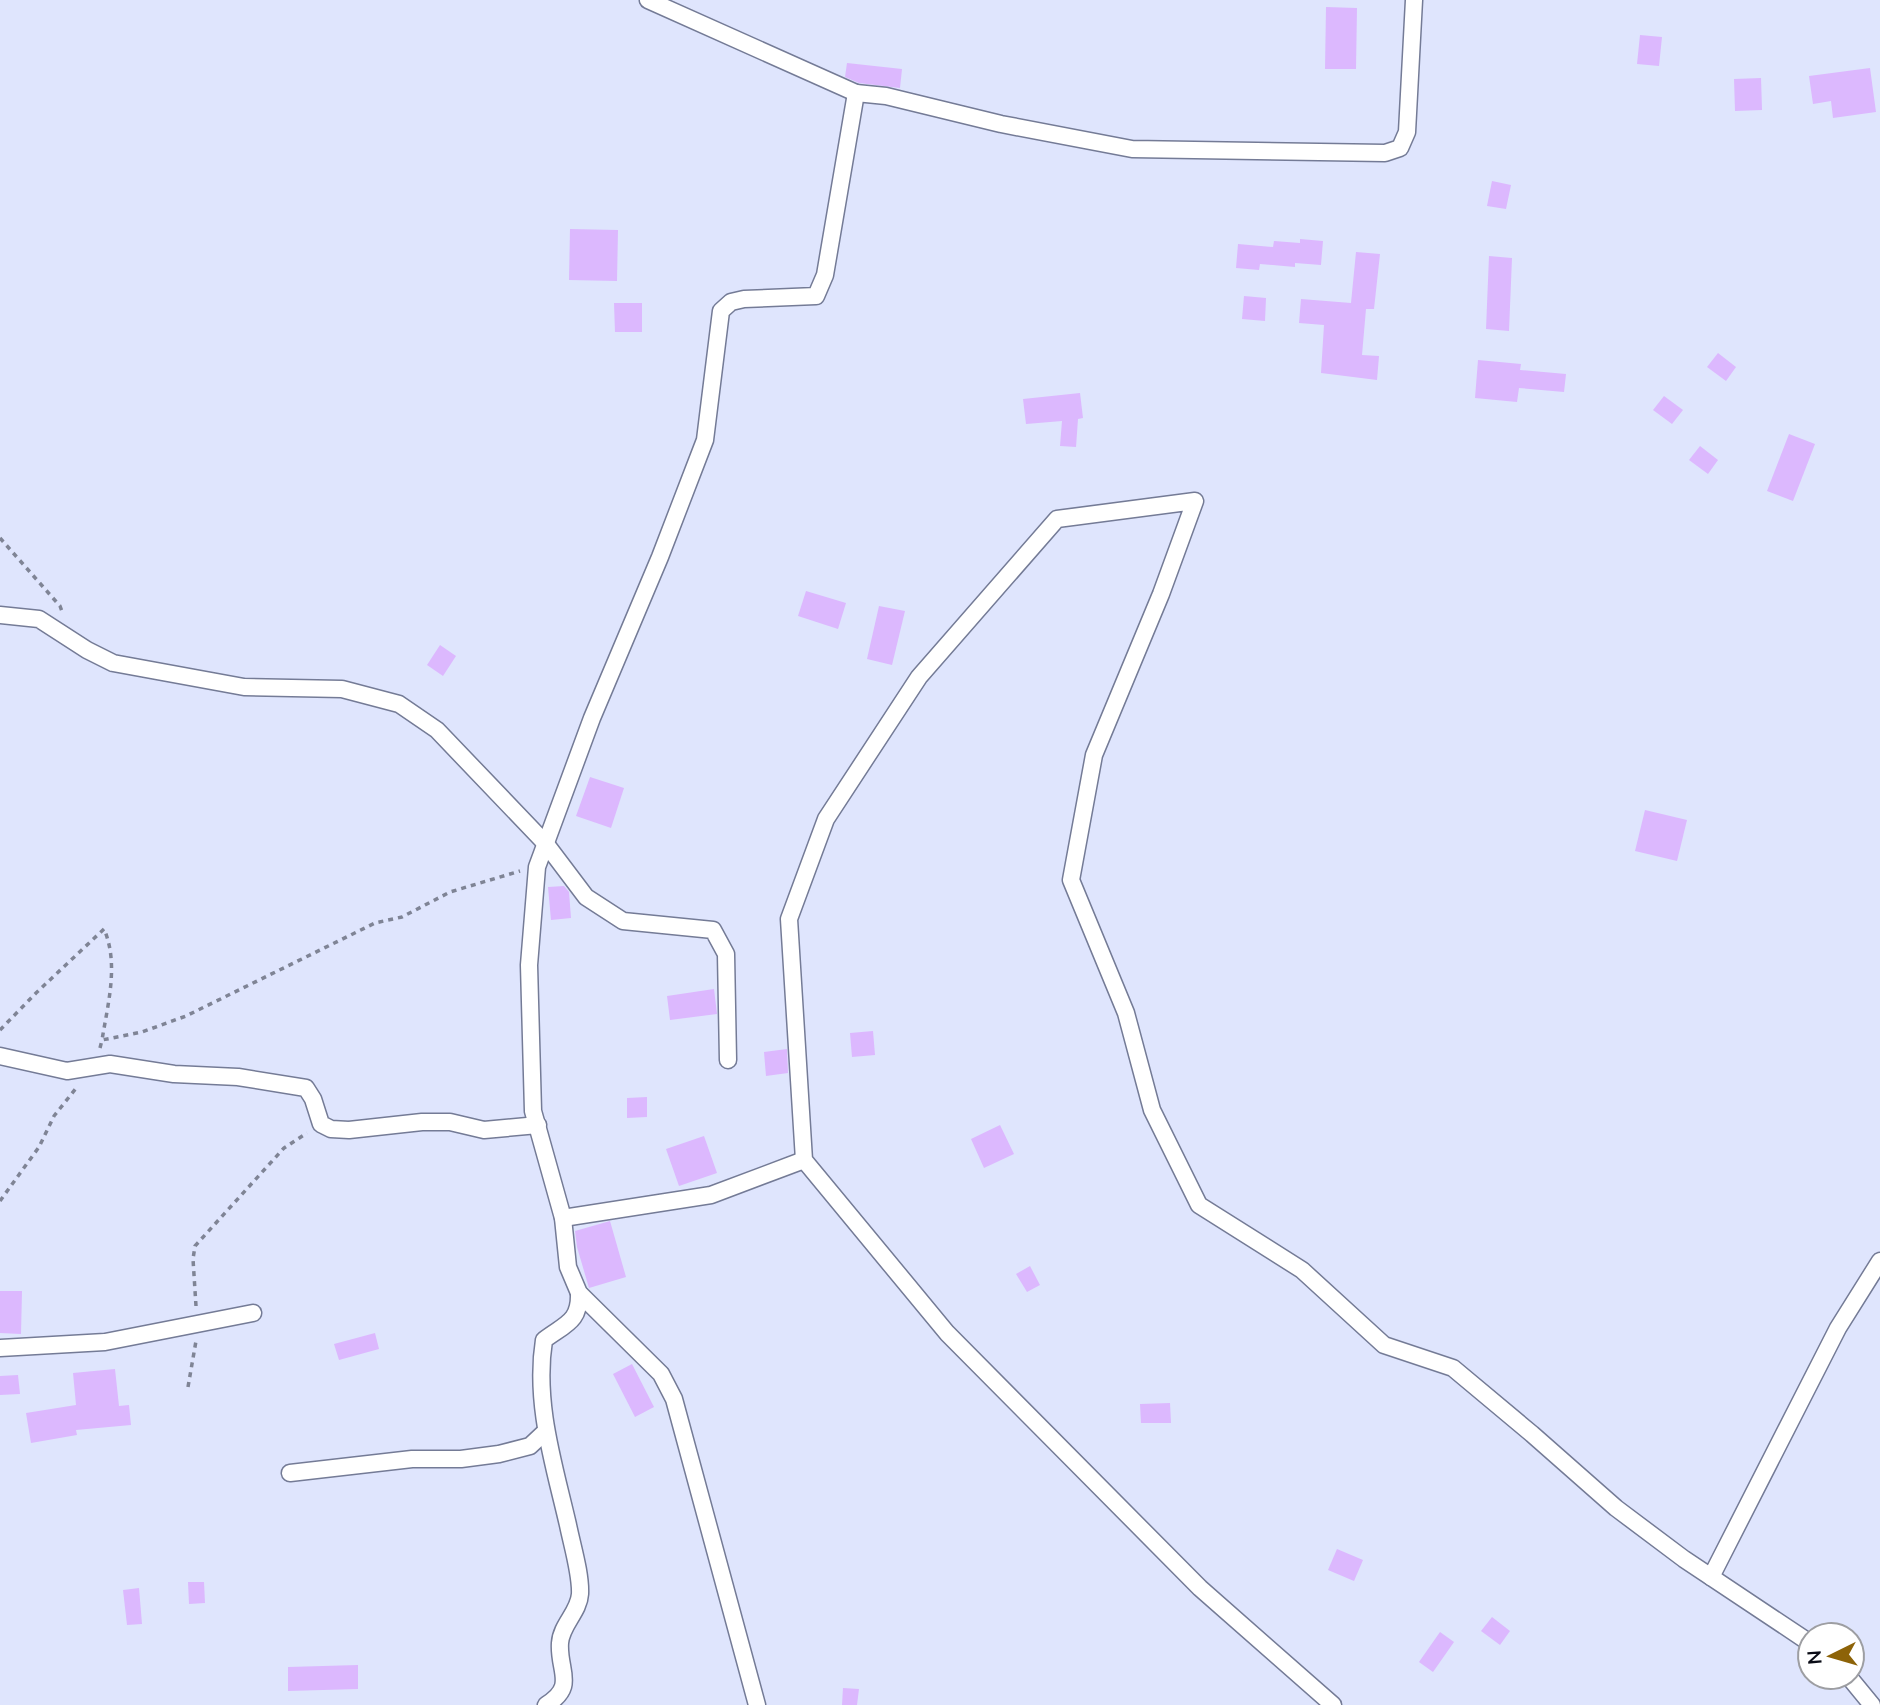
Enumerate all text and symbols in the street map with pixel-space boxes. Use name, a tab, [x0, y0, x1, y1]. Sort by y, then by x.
north arrow	[1796, 1621, 1866, 1691]
text: N	[1801, 1649, 1827, 1666]

